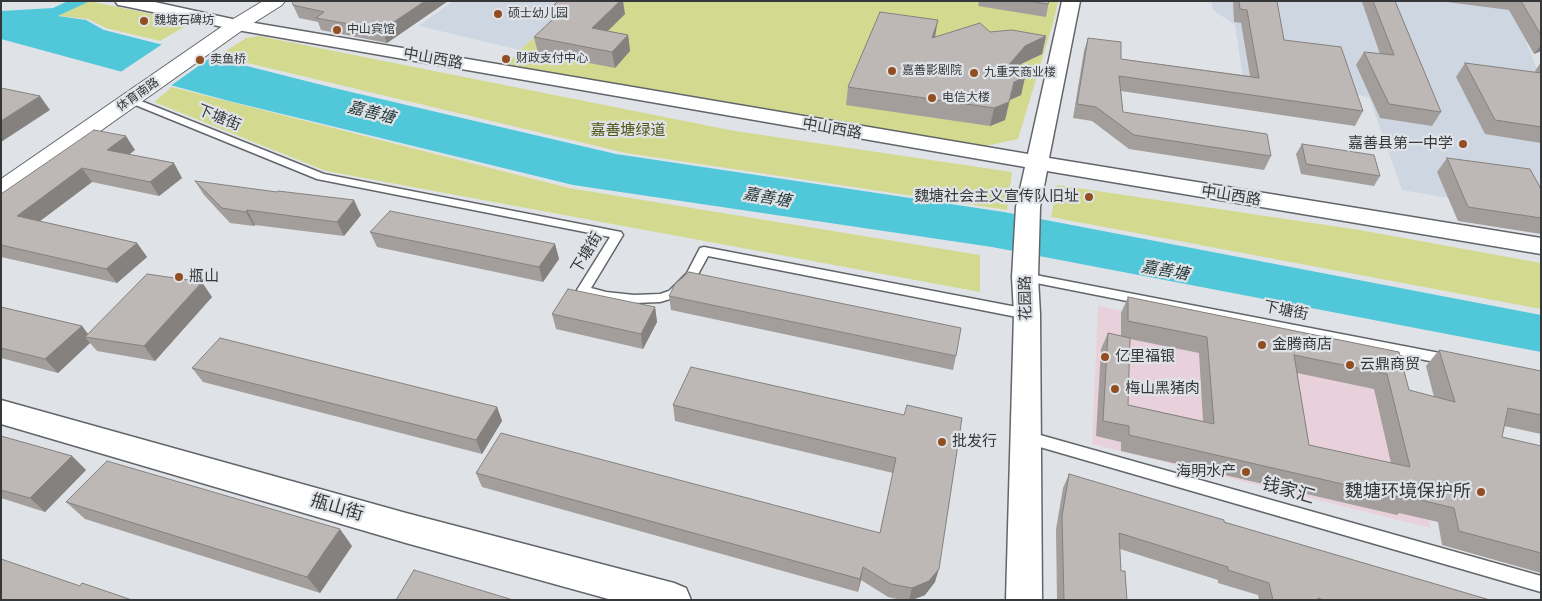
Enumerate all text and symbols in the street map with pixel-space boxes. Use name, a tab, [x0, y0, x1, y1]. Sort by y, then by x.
place label: 硕士幼儿园	[508, 7, 568, 21]
marker: 硕士幼儿园	[492, 8, 504, 20]
place label: 魏塘石碑坊	[154, 14, 214, 28]
marker: 魏塘石碑坊	[138, 15, 150, 27]
place label: 中山宾馆	[347, 23, 395, 37]
marker: 中山宾馆	[331, 24, 343, 36]
street label: 中山西路	[402, 45, 464, 73]
place label: 财政支付中心	[516, 52, 588, 66]
place label: 卖鱼桥	[210, 53, 246, 67]
marker: 财政支付中心	[500, 53, 512, 65]
marker: 卖鱼桥	[194, 54, 206, 66]
place label: 嘉善影剧院	[902, 64, 962, 78]
marker: 嘉善影剧院	[886, 65, 898, 77]
place label: 九重天商业楼	[984, 66, 1056, 80]
marker: 九重天商业楼	[968, 67, 980, 79]
street label: 体育南路	[114, 75, 162, 115]
place label: 电信大楼	[942, 91, 990, 105]
marker: 电信大楼	[926, 92, 938, 104]
water label: 嘉善塘	[345, 98, 397, 128]
street label: 下塘街	[195, 101, 243, 135]
street label: 中山西路	[801, 115, 863, 143]
park label: 嘉善塘绿道	[591, 122, 665, 140]
place label: 嘉善县第一中学	[1348, 135, 1453, 153]
marker: 嘉善县第一中学	[1457, 138, 1469, 150]
street label: 中山西路	[1200, 182, 1262, 210]
water label: 嘉善塘	[742, 184, 792, 212]
place label: 魏塘社会主义宣传队旧址	[914, 188, 1079, 206]
marker: 魏塘社会主义宣传队旧址	[1083, 191, 1095, 203]
street label: 下塘街	[568, 229, 606, 277]
water label: 嘉善塘	[1140, 257, 1190, 285]
place label: 瓶山	[189, 268, 219, 286]
marker: 瓶山	[173, 271, 185, 283]
street label: 花园路	[1017, 275, 1035, 321]
street label: 下塘街	[1262, 298, 1310, 324]
place label: 金腾商店	[1272, 336, 1332, 354]
marker: 金腾商店	[1256, 339, 1268, 351]
place label: 亿里福银	[1115, 348, 1175, 366]
marker: 亿里福银	[1099, 351, 1111, 363]
place label: 云鼎商贸	[1360, 356, 1420, 374]
marker: 云鼎商贸	[1344, 359, 1356, 371]
place label: 梅山黑猪肉	[1125, 380, 1200, 398]
marker: 梅山黑猪肉	[1109, 383, 1121, 395]
place label: 批发行	[952, 433, 997, 451]
marker: 批发行	[936, 436, 948, 448]
place label: 海明水产	[1176, 463, 1236, 481]
marker: 海明水产	[1240, 466, 1252, 478]
street label: 钱家汇	[1259, 473, 1317, 509]
place label: 魏塘环境保护所	[1345, 481, 1471, 503]
marker: 魏塘环境保护所	[1475, 486, 1487, 498]
street label: 甁山街	[308, 490, 366, 526]

